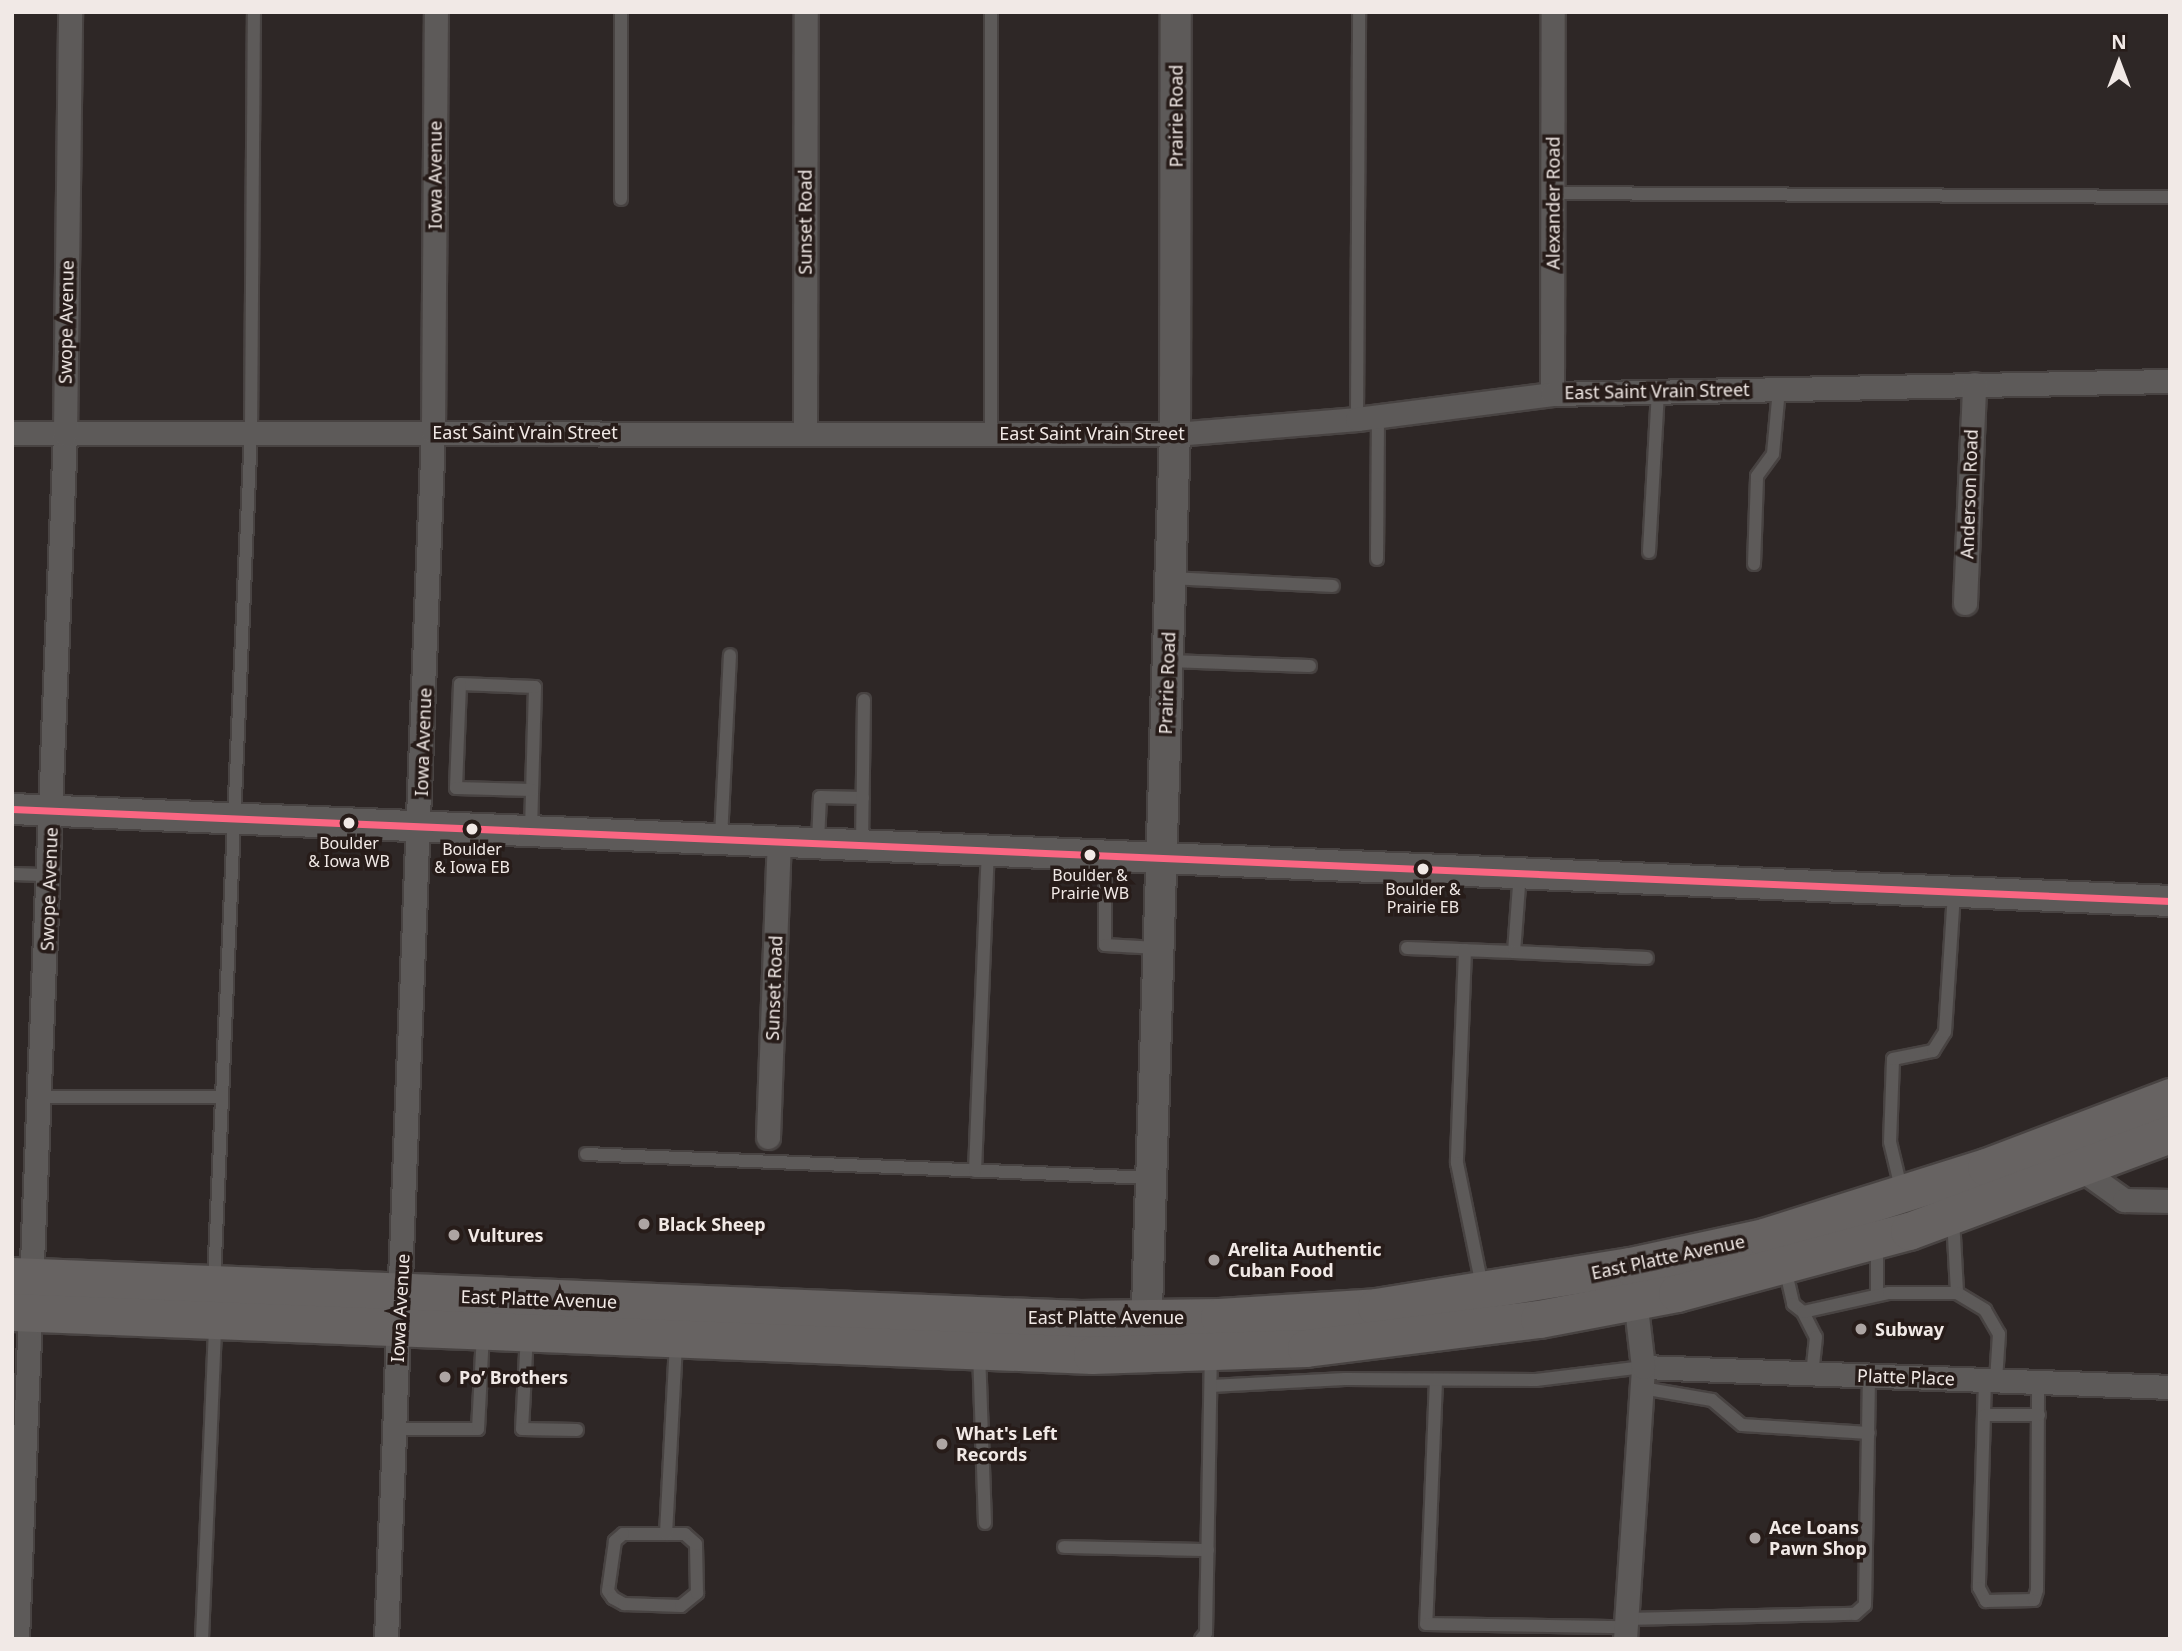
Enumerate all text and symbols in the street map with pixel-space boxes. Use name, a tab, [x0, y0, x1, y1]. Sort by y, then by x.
north arrow	[2084, 28, 2154, 98]
text: N	[2111, 29, 2127, 55]
street label: Prairie Road	[1165, 65, 1187, 167]
street label: Iowa Avenue	[424, 121, 446, 229]
street label: Alexander Road	[1542, 136, 1564, 270]
street label: Sunset Road	[794, 169, 816, 275]
street label: Swope Avenue	[54, 260, 78, 384]
street label: East Saint Vrain Street	[1564, 379, 1750, 403]
street label: East Saint Vrain Street	[432, 421, 618, 443]
street label: East Saint Vrain Street	[999, 422, 1185, 444]
street label: Anderson Road	[1956, 429, 1982, 559]
street label: Prairie Road	[1154, 631, 1180, 735]
street label: Iowa Avenue	[410, 687, 436, 797]
marker: Boulder & Iowa WB	[342, 816, 356, 830]
marker: Boulder & Iowa EB	[465, 822, 479, 836]
street label: Swope Avenue	[36, 827, 62, 951]
place label: Boulder & Iowa WB	[308, 833, 390, 871]
place label: Boulder & Iowa EB	[434, 839, 510, 877]
marker: Boulder & Prairie WB	[1083, 848, 1097, 862]
marker: Boulder & Prairie EB	[1416, 862, 1430, 876]
place label: Boulder & Prairie WB	[1051, 865, 1129, 903]
place label: Boulder & Prairie EB	[1385, 879, 1461, 917]
street label: Sunset Road	[761, 935, 787, 1041]
place label: Black Sheep	[658, 1213, 766, 1235]
marker: Black Sheep	[636, 1216, 652, 1232]
place label: Vultures	[468, 1224, 544, 1246]
marker: Vultures	[446, 1227, 462, 1243]
street label: East Platte Avenue	[1589, 1230, 1747, 1284]
place label: Arelita Authentic Cuban Food	[1228, 1239, 1382, 1282]
marker: Arelita Authentic Cuban Food	[1206, 1252, 1222, 1268]
street label: Iowa Avenue	[386, 1253, 414, 1363]
street label: East Platte Avenue	[460, 1285, 618, 1313]
street label: East Platte Avenue	[1028, 1306, 1184, 1328]
place label: Subway	[1875, 1318, 1944, 1340]
marker: Subway	[1853, 1321, 1869, 1337]
street label: Platte Place	[1857, 1364, 1955, 1390]
place label: Po’ Brothers	[459, 1366, 568, 1388]
marker: Po’ Brothers	[437, 1369, 453, 1385]
place label: What's Left Records	[956, 1423, 1058, 1466]
marker: What's Left Records	[934, 1436, 950, 1452]
place label: Ace Loans Pawn Shop	[1769, 1517, 1867, 1560]
marker: Ace Loans Pawn Shop	[1747, 1530, 1763, 1546]

